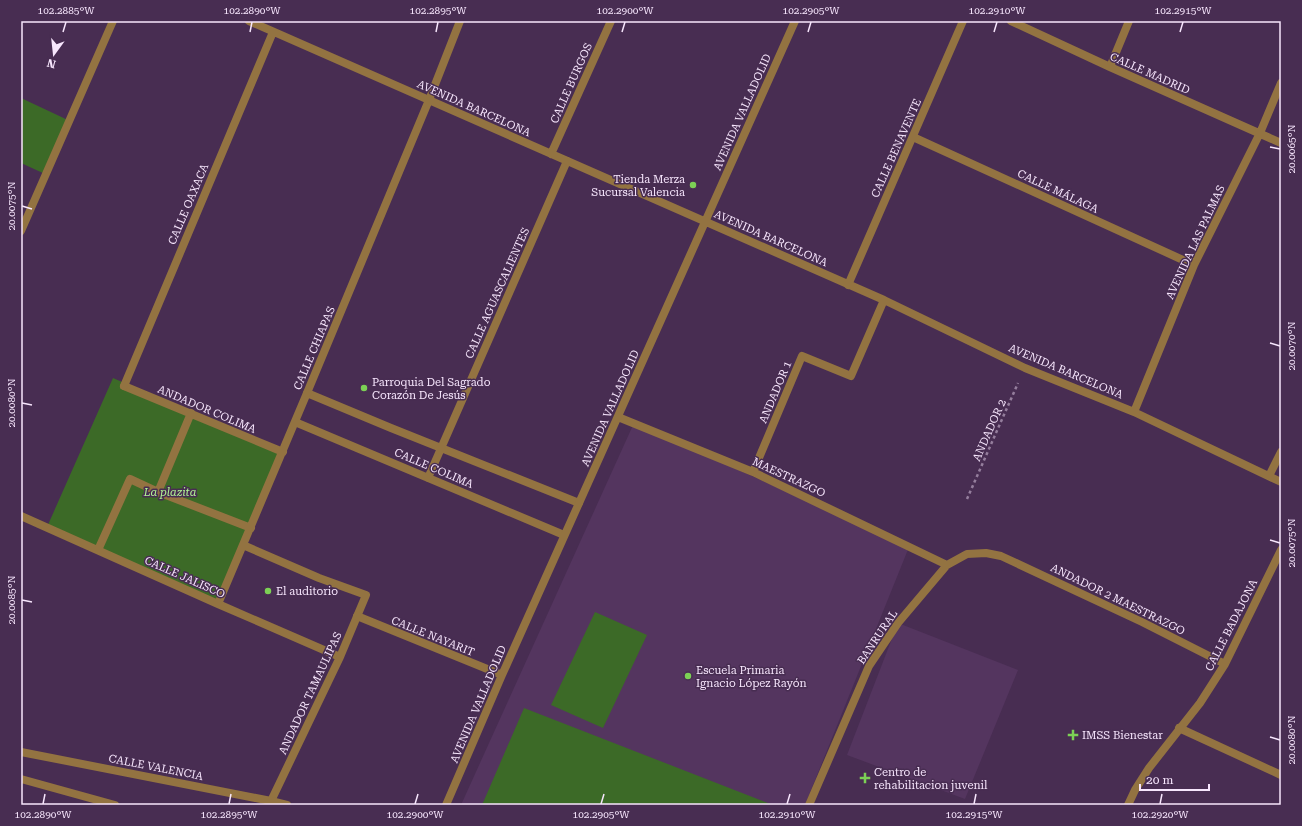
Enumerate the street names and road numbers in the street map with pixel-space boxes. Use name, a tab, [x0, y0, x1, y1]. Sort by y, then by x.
street label: CALLE BURGOS	[548, 41, 595, 126]
street label: CALLE MADRID	[1108, 50, 1192, 97]
street label: AVENIDA VALLADOLID	[711, 52, 774, 172]
street label: AVENIDA BARCELONA	[415, 78, 533, 140]
street label: CALLE BENAVENTE	[869, 97, 924, 200]
street label: CALLE OAXACA	[166, 161, 211, 247]
street label: CALLE MÁLAGA	[1015, 166, 1101, 216]
street label: AVENIDA LAS PALMAS	[1163, 183, 1228, 301]
street label: AVENIDA BARCELONA	[712, 208, 830, 270]
street label: CALLE AGUASCALIENTES	[463, 226, 532, 361]
street label: CALLE CHIAPAS	[291, 304, 338, 392]
street label: AVENIDA BARCELONA	[1007, 341, 1125, 402]
street label: AVENIDA VALLADOLID	[579, 348, 642, 468]
street label: ANDADOR 1	[757, 359, 794, 425]
street label: ANDADOR COLIMA	[156, 383, 258, 436]
street label: ANDADOR 2	[970, 397, 1009, 463]
street label: CALLE COLIMA	[392, 446, 476, 491]
street label: MAESTRAZGO	[750, 455, 828, 500]
street label: CALLE JALISCO	[142, 554, 227, 601]
street label: ANDADOR 2 MAESTRAZGO	[1048, 561, 1187, 638]
street label: CALLE BADAJONA	[1203, 577, 1260, 673]
street label: BANRURAL	[855, 608, 900, 667]
street label: CALLE NAYARIT	[389, 614, 476, 659]
street label: ANDADOR TAMAULIPAS	[276, 630, 345, 757]
street label: AVENIDA VALLADOLID	[448, 644, 509, 765]
street label: CALLE VALENCIA	[107, 752, 205, 783]

